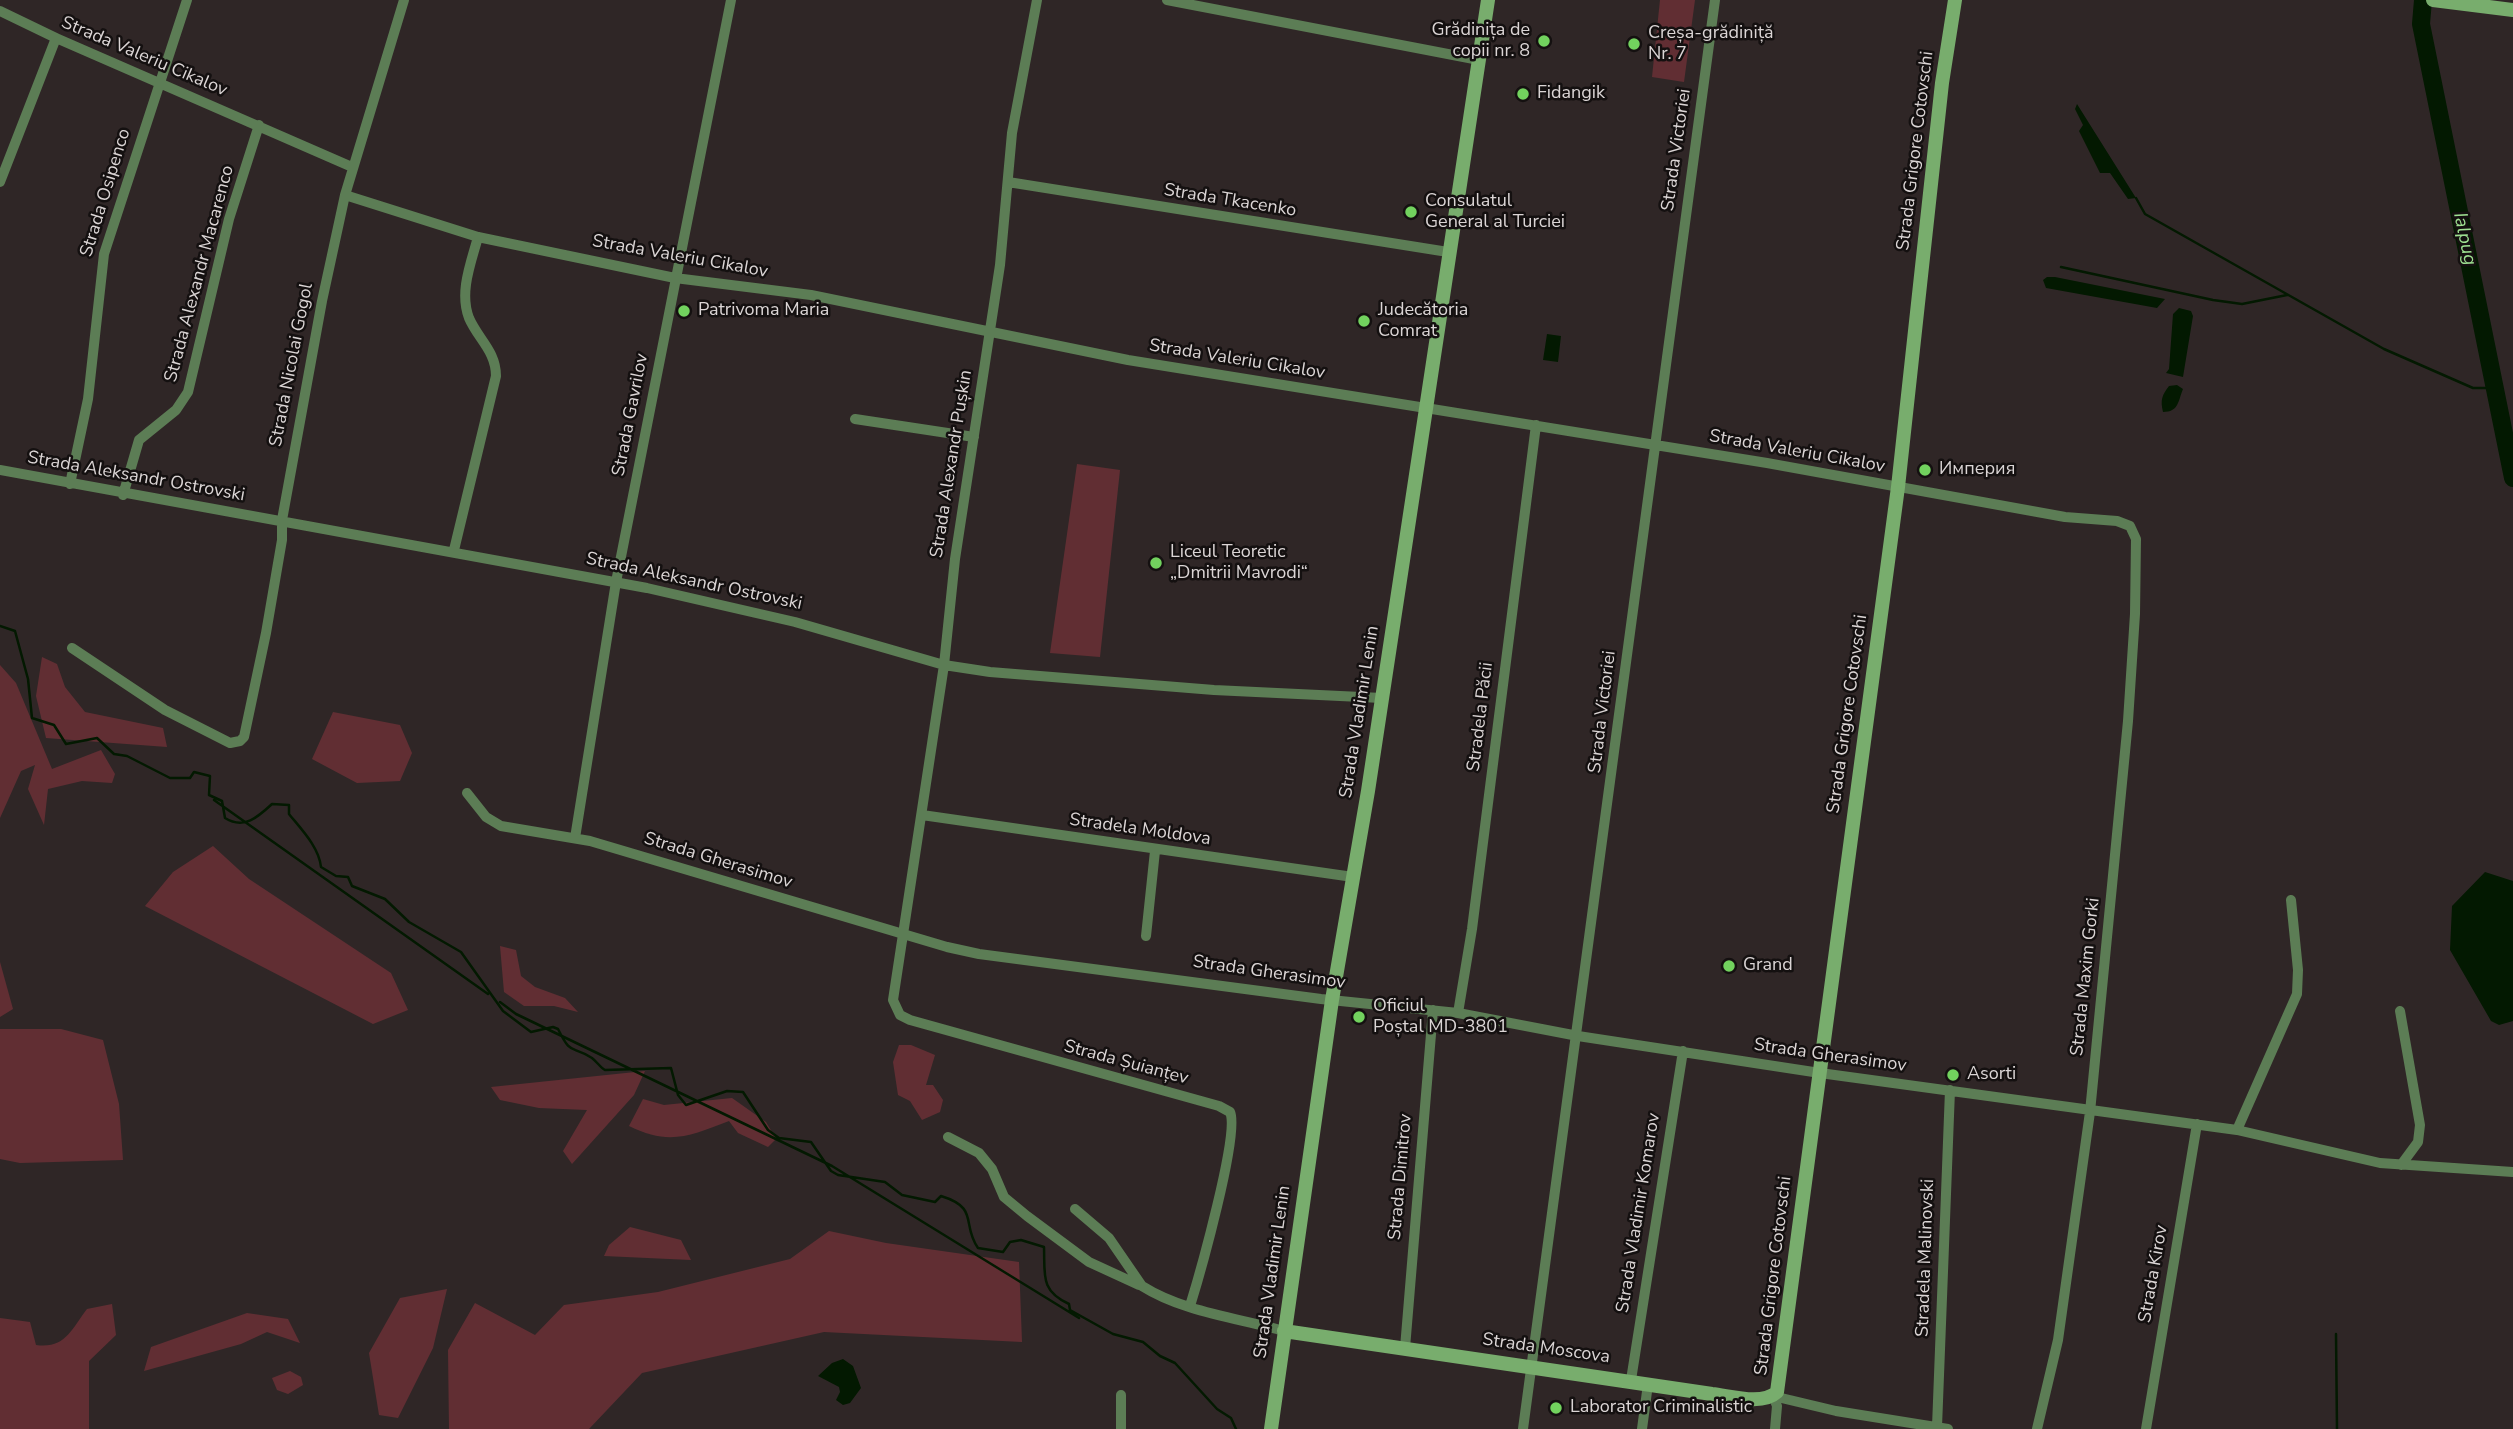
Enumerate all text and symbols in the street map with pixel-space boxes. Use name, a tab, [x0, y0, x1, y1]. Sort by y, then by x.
street label: Strada Valeriu Cikalov	[58, 12, 230, 102]
place label: Grădinița de copii nr. 8	[1431, 20, 1530, 62]
place label: Creșa-grădiniță Nr. 7	[1648, 23, 1773, 66]
marker: Grădinița de copii nr. 8	[1536, 33, 1552, 49]
marker: Creșa-grădiniță Nr. 7	[1626, 36, 1642, 52]
street label: Strada Grigore Cotovschi	[1893, 50, 1939, 252]
place label: Fidangik	[1537, 83, 1605, 105]
marker: Fidangik	[1515, 86, 1531, 102]
street label: Strada Victoriei	[1658, 87, 1696, 213]
street label: Strada Osipenco	[76, 126, 136, 260]
street label: Strada Alexandr Macarenco	[161, 163, 239, 385]
street label: Strada Tkacenko	[1162, 180, 1298, 222]
place label: Consulatul General al Turciei	[1425, 191, 1565, 234]
marker: Consulatul General al Turciei	[1403, 204, 1419, 220]
water label: Ialpug	[2447, 210, 2481, 268]
street label: Strada Valeriu Cikalov	[590, 231, 770, 283]
street label: Strada Nicolai Gogol	[266, 281, 318, 449]
place label: Patrivoma Maria	[698, 300, 829, 322]
place label: Judecătoria Comrat	[1378, 300, 1468, 342]
marker: Patrivoma Maria	[676, 303, 692, 319]
marker: Judecătoria Comrat	[1356, 313, 1372, 329]
street label: Strada Valeriu Cikalov	[1147, 335, 1327, 385]
street label: Strada Gavrilov	[609, 352, 653, 478]
street label: Strada Alexandr Pușkin	[926, 369, 978, 559]
street label: Strada Valeriu Cikalov	[1707, 426, 1887, 478]
street label: Strada Aleksandr Ostrovski	[26, 447, 246, 507]
place label: Империя	[1939, 459, 2015, 481]
marker: Империя	[1917, 462, 1933, 478]
place label: Liceul Teoretic „Dmitrii Mavrodi“	[1170, 542, 1308, 584]
street label: Strada Aleksandr Ostrovski	[584, 549, 804, 615]
marker: Liceul Teoretic „Dmitrii Mavrodi“	[1148, 555, 1164, 571]
street label: Strada Grigore Cotovschi	[1823, 613, 1873, 815]
street label: Strada Vladimir Lenin	[1336, 624, 1384, 800]
street label: Strada Victoriei	[1585, 649, 1621, 775]
street label: Stradela Păcii	[1464, 661, 1498, 773]
street label: Stradela Moldova	[1068, 809, 1212, 851]
street label: Strada Gherasimov	[641, 828, 795, 894]
street label: Strada Maxim Gorki	[2067, 897, 2105, 1057]
street label: Strada Gherasimov	[1191, 952, 1347, 994]
place label: Grand	[1743, 955, 1793, 977]
marker: Grand	[1721, 958, 1737, 974]
place label: Oficiul Poștal MD-3801	[1373, 996, 1508, 1038]
marker: Oficiul Poștal MD-3801	[1351, 1009, 1367, 1025]
street label: Strada Gherasimov	[1752, 1035, 1908, 1077]
street label: Strada Șuianțev	[1061, 1036, 1191, 1090]
place label: Asorti	[1967, 1064, 2016, 1086]
marker: Asorti	[1945, 1067, 1961, 1083]
street label: Strada Vladimir Komarov	[1613, 1112, 1665, 1314]
street label: Strada Dimitrov	[1385, 1113, 1417, 1241]
street label: Strada Grigore Cotovschi	[1751, 1175, 1797, 1377]
street label: Stradela Malinovski	[1912, 1179, 1940, 1337]
street label: Strada Vladimir Lenin	[1250, 1184, 1296, 1360]
street label: Strada Kirov	[2135, 1223, 2173, 1325]
street label: Strada Moscova	[1481, 1329, 1611, 1369]
place label: Laborator Criminalistic	[1570, 1397, 1752, 1419]
marker: Laborator Criminalistic	[1548, 1400, 1564, 1416]

